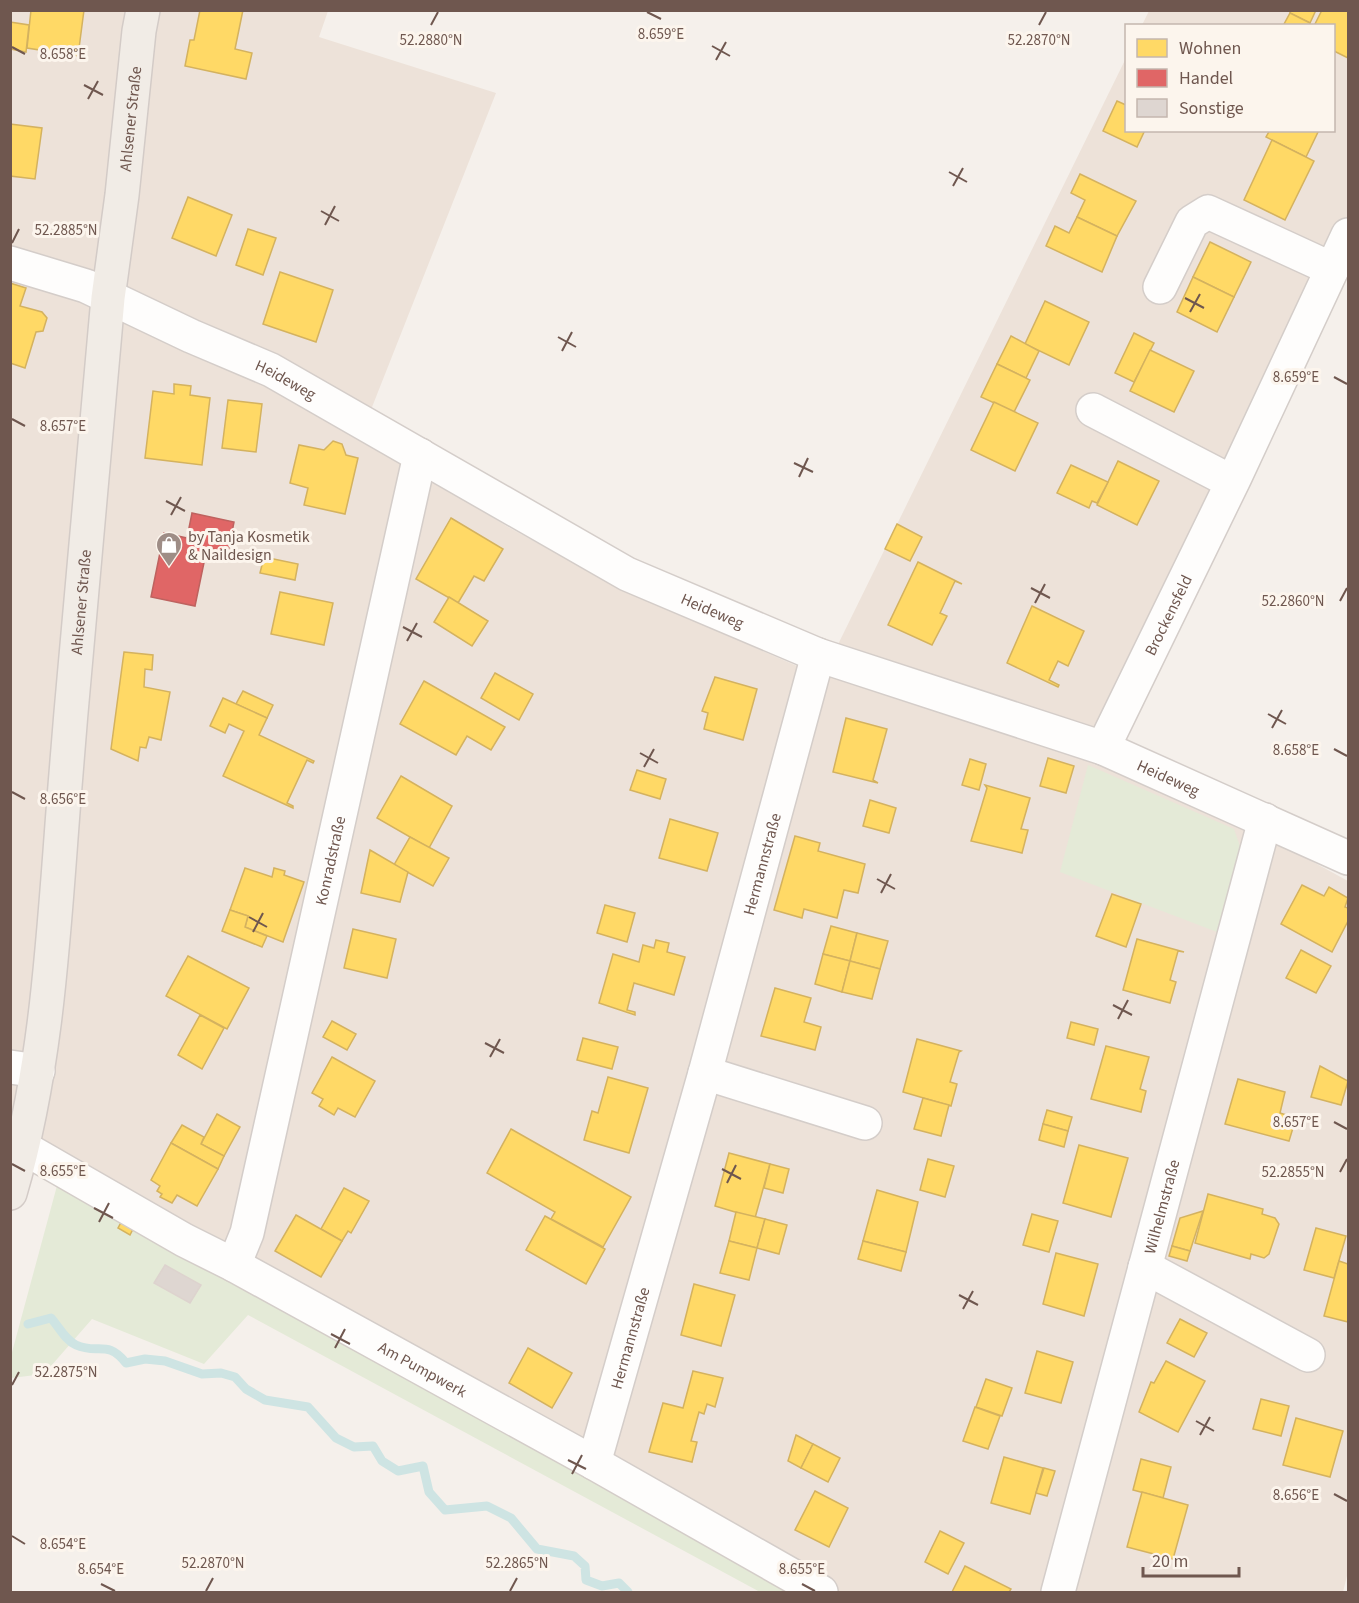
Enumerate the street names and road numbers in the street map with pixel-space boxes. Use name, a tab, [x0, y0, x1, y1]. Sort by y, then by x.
street label: Ahlsener Straße	[115, 65, 147, 173]
street label: Heideweg	[252, 355, 320, 406]
street label: Ahlsener Straße	[66, 549, 97, 656]
street label: Brockensfeld	[1140, 571, 1198, 659]
street label: Heideweg	[677, 588, 747, 634]
street label: Heideweg	[1133, 755, 1203, 802]
street label: Hermannstraße	[738, 811, 787, 918]
street label: Konradstraße	[310, 814, 351, 908]
street label: Wilhelmstraße	[1139, 1157, 1185, 1256]
street label: Hermannstraße	[606, 1285, 656, 1392]
street label: Am Pumpwerk	[374, 1337, 471, 1403]

